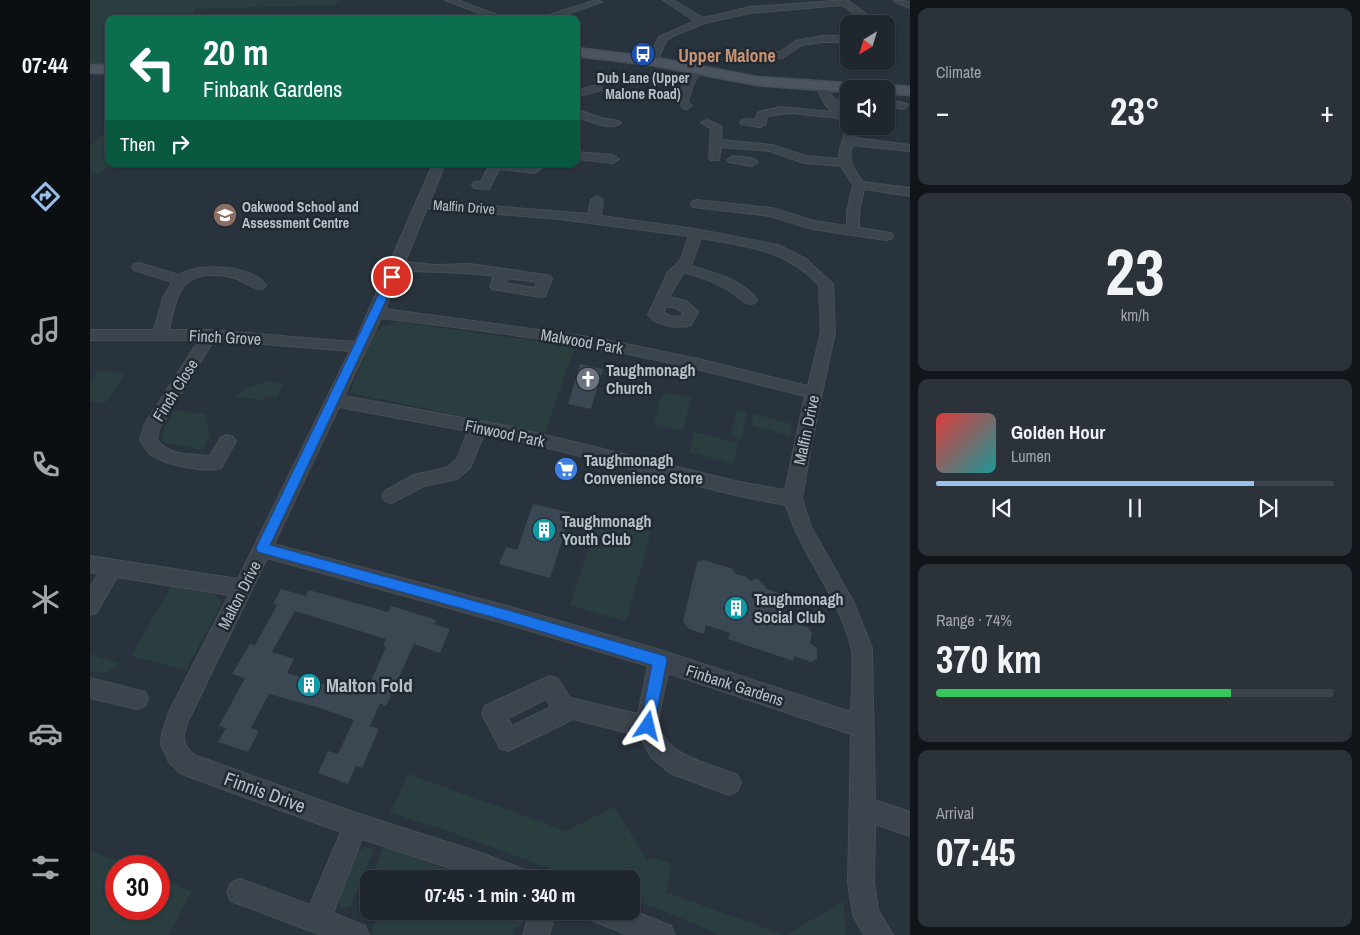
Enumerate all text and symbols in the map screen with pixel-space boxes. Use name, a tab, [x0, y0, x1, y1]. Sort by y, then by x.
north arrow	[840, 15, 895, 70]
map controls	[840, 15, 895, 135]
text: 20 m	[203, 29, 268, 76]
icon: left	[120, 35, 185, 100]
bus stop icon: Dub Lane (Upper Malone Road)	[630, 41, 656, 67]
district label: Upper Malone	[678, 43, 776, 68]
text: 07:44	[22, 50, 68, 80]
text: Climate	[936, 61, 981, 83]
place label: Dub Lane (Upper Malone Road)	[597, 69, 690, 103]
text: Finbank Gardens	[203, 74, 342, 104]
button: sound	[840, 80, 895, 135]
text: 23°	[1110, 86, 1160, 137]
text: −	[936, 93, 949, 131]
text: +	[1321, 93, 1334, 131]
icon: right	[166, 130, 194, 158]
text: Then	[120, 131, 156, 157]
icon: directions	[28, 179, 63, 214]
street label: Malfin Drive	[433, 196, 495, 218]
place label: Oakwood School and Assessment Centre	[242, 198, 359, 232]
school or university icon: Oakwood School and Assessment Centre	[212, 202, 238, 228]
text: 23	[1105, 228, 1165, 315]
pin	[371, 256, 413, 298]
icon: arrive	[378, 263, 406, 291]
text: km/h	[1121, 304, 1149, 326]
icon: music	[28, 313, 63, 348]
street label: Malwood Park	[539, 323, 625, 359]
street label: Finch Grove	[188, 324, 262, 350]
street label: Finch Close	[147, 354, 203, 426]
place label: Taughmonagh Church	[606, 359, 695, 399]
church icon: Taughmonagh Church	[575, 366, 601, 392]
street label: Malfin Drive	[788, 393, 824, 467]
street label: Finwood Park	[463, 414, 547, 452]
text: Golden Hour	[1011, 419, 1105, 445]
text: Lumen	[1011, 445, 1051, 467]
icon: phone	[28, 447, 63, 482]
place label: Taughmonagh Convenience Store	[584, 449, 703, 489]
supermarket icon: Taughmonagh Convenience Store	[553, 456, 579, 482]
icon: previous	[988, 494, 1016, 522]
icon: pause	[1121, 494, 1149, 522]
icon: next	[1254, 494, 1282, 522]
place label: Taughmonagh Youth Club	[562, 510, 651, 550]
building icon: Taughmonagh Youth Club	[531, 517, 557, 543]
street label: Malton Drive	[212, 557, 266, 633]
icon: climate	[28, 582, 63, 617]
place label: Taughmonagh Social Club	[754, 588, 843, 628]
building icon: Taughmonagh Social Club	[723, 595, 749, 621]
text: Range · 74%	[936, 609, 1012, 631]
text: 370 km	[936, 634, 1042, 685]
street label: Finbank Gardens	[683, 659, 787, 711]
building icon: Malton Fold	[296, 672, 322, 698]
place label: Malton Fold	[326, 672, 413, 698]
position arrow	[621, 699, 673, 751]
icon: car	[28, 716, 63, 751]
street label: Finnis Drive	[221, 765, 309, 819]
text: Arrival	[936, 802, 974, 824]
text: 07:45	[936, 827, 1016, 878]
icon: filters	[28, 850, 63, 885]
speed limit sign: 30	[105, 855, 170, 920]
text: 07:45 · 1 min · 340 m	[425, 882, 575, 908]

